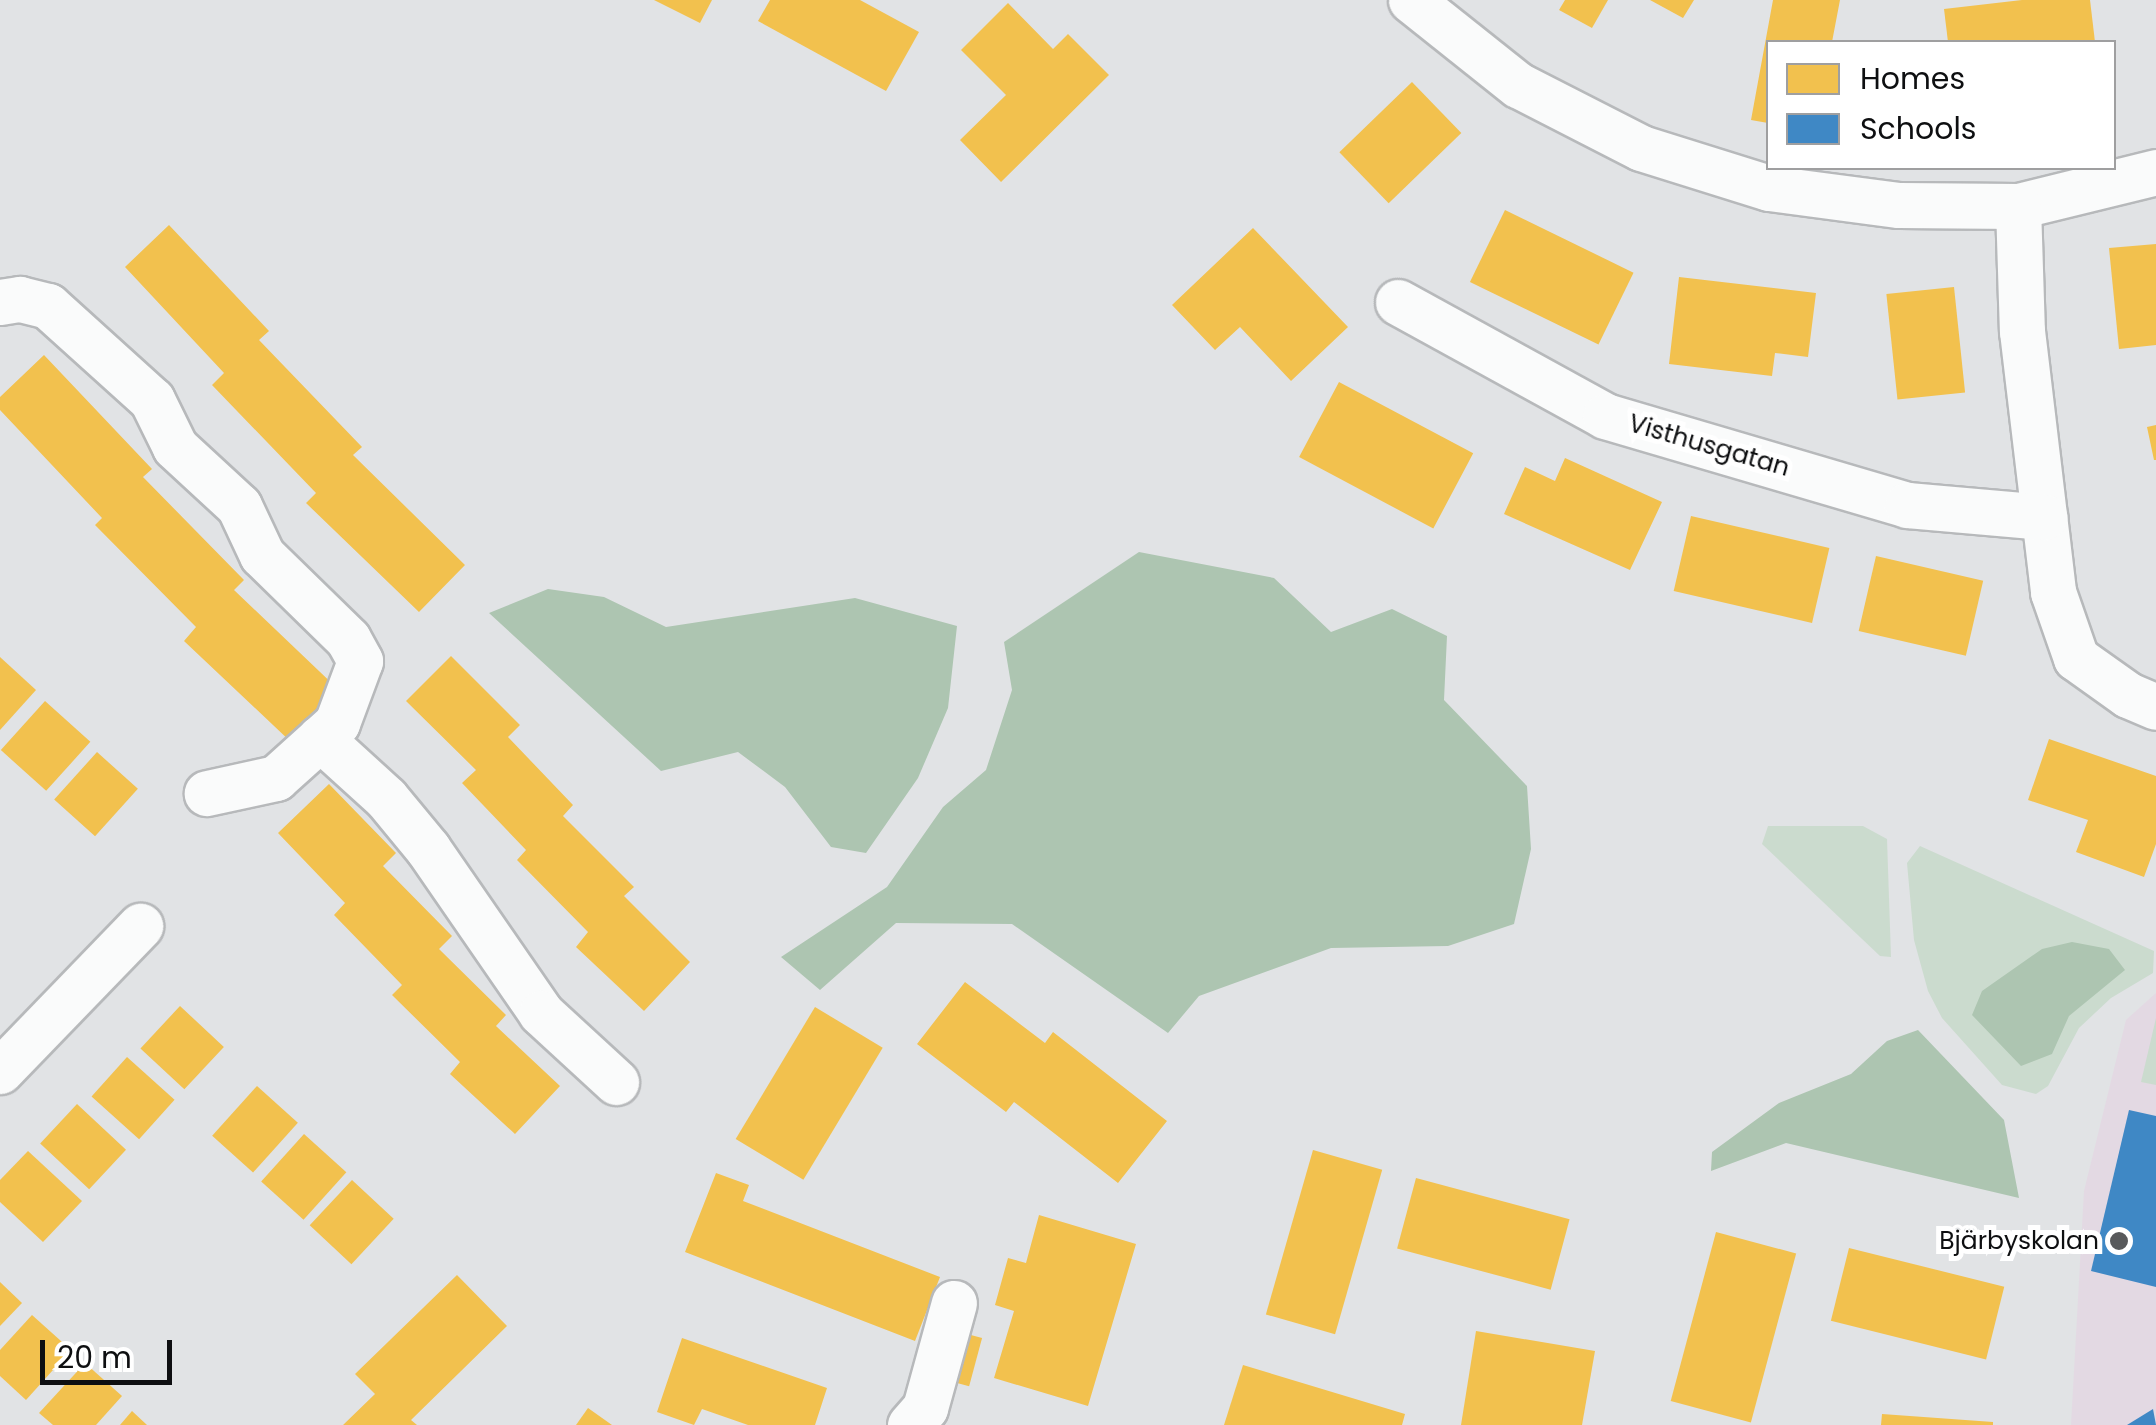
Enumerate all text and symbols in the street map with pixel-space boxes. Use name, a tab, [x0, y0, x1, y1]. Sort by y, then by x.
legend	[1766, 40, 2116, 170]
text: Homes	[1860, 57, 1965, 100]
text: Schools	[1860, 107, 1976, 150]
street label: Visthusgatan	[1625, 409, 1793, 483]
place label: Bjärbyskolan	[1939, 1226, 2099, 1256]
marker: Bjärbyskolan	[2108, 1230, 2130, 1252]
scale bar	[45, 1320, 178, 1382]
text: 20 m	[57, 1336, 132, 1379]

